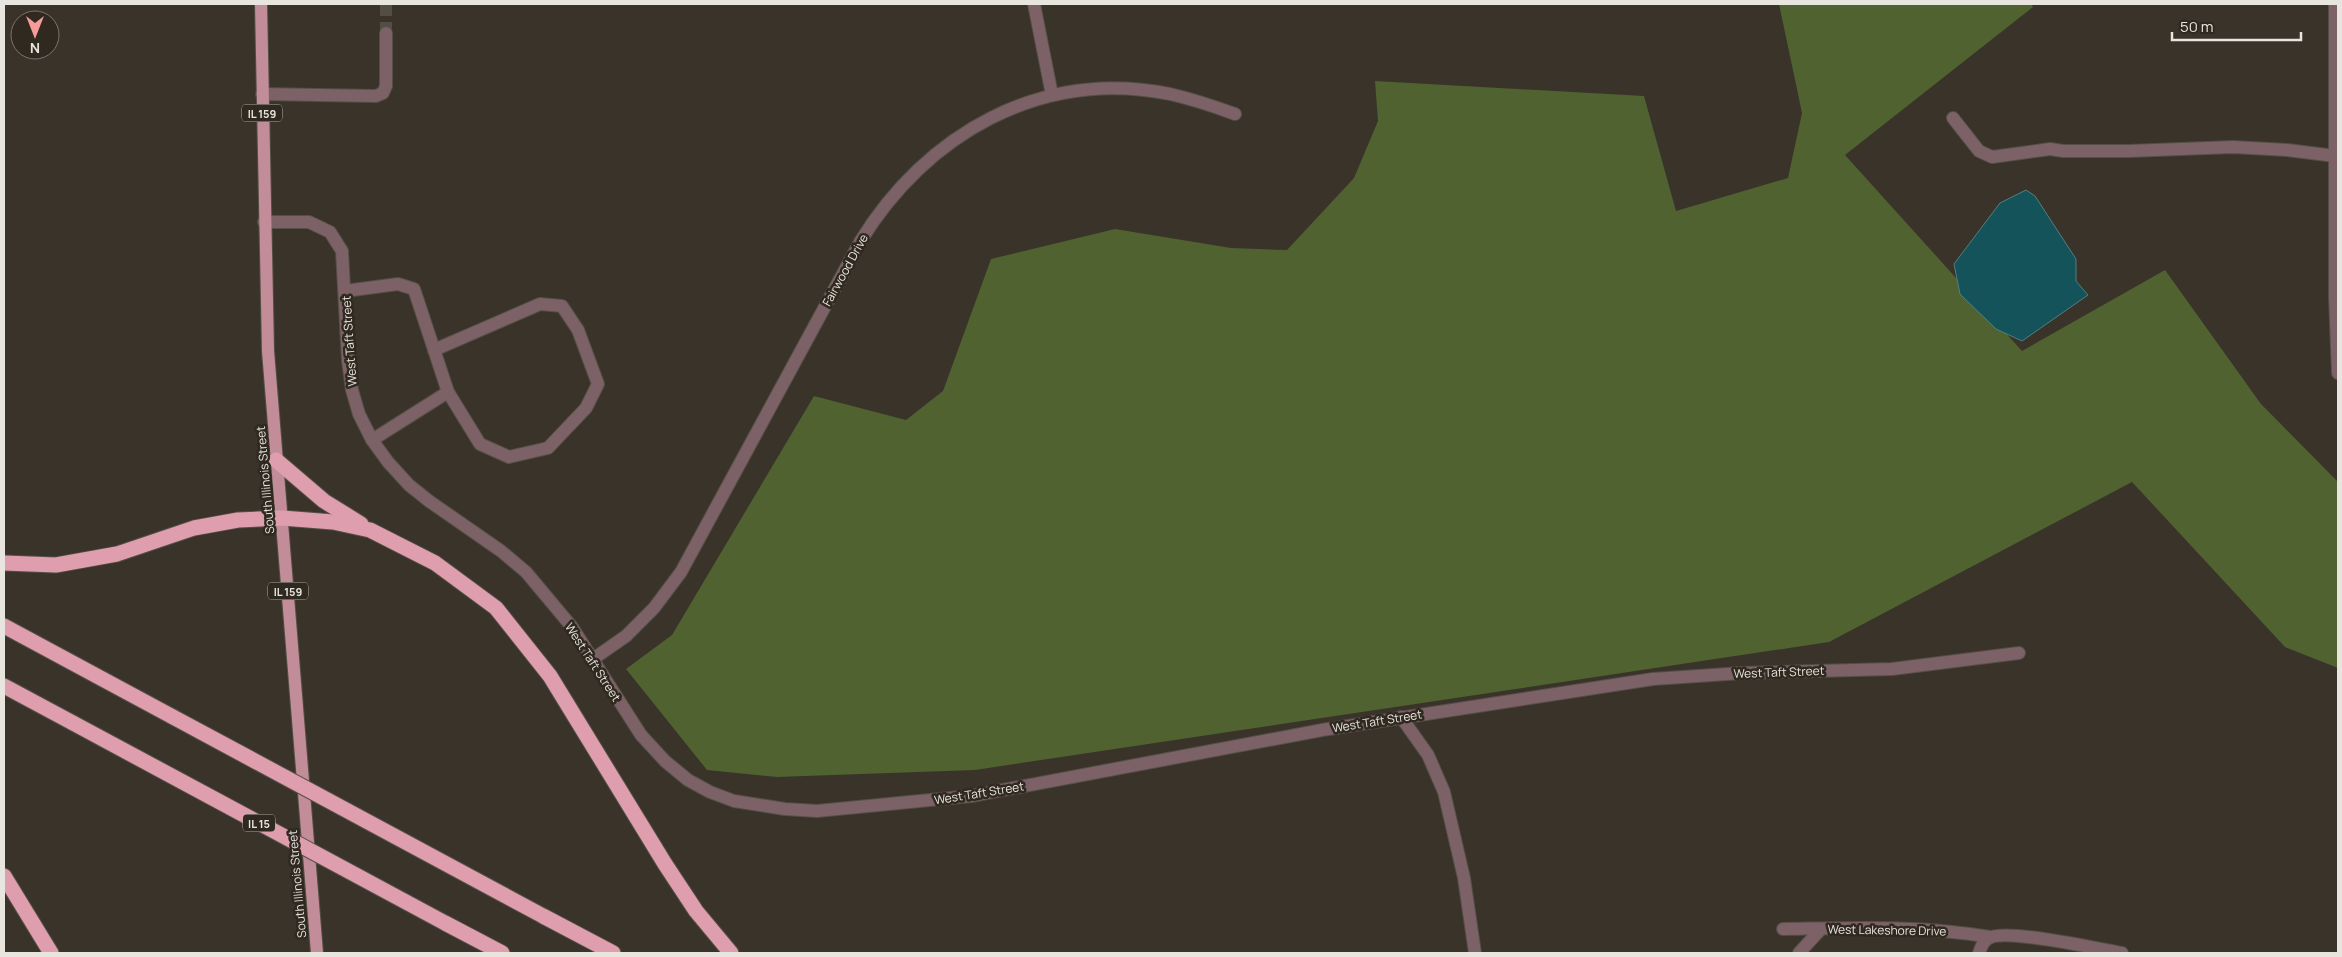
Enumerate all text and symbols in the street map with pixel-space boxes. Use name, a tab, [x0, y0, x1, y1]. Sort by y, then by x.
north arrow	[10, 10, 60, 60]
scale bar	[2172, 10, 2301, 42]
text: 50 m	[2180, 16, 2214, 37]
text: N	[30, 39, 40, 58]
road number: IL 159	[242, 105, 282, 122]
street label: Fairwood Drive	[818, 231, 872, 309]
street label: West Taft Street	[337, 295, 361, 387]
street label: South Illinois Street	[252, 425, 278, 535]
road number: IL 159	[268, 582, 308, 600]
street label: West Taft Street	[561, 619, 625, 705]
street label: West Taft Street	[1733, 662, 1825, 682]
street label: West Taft Street	[1331, 705, 1423, 736]
street label: West Taft Street	[933, 777, 1025, 808]
road number: IL 15	[243, 814, 275, 831]
street label: South Illinois Street	[284, 829, 310, 939]
street label: West Lakeshore Drive	[1827, 920, 1947, 940]

